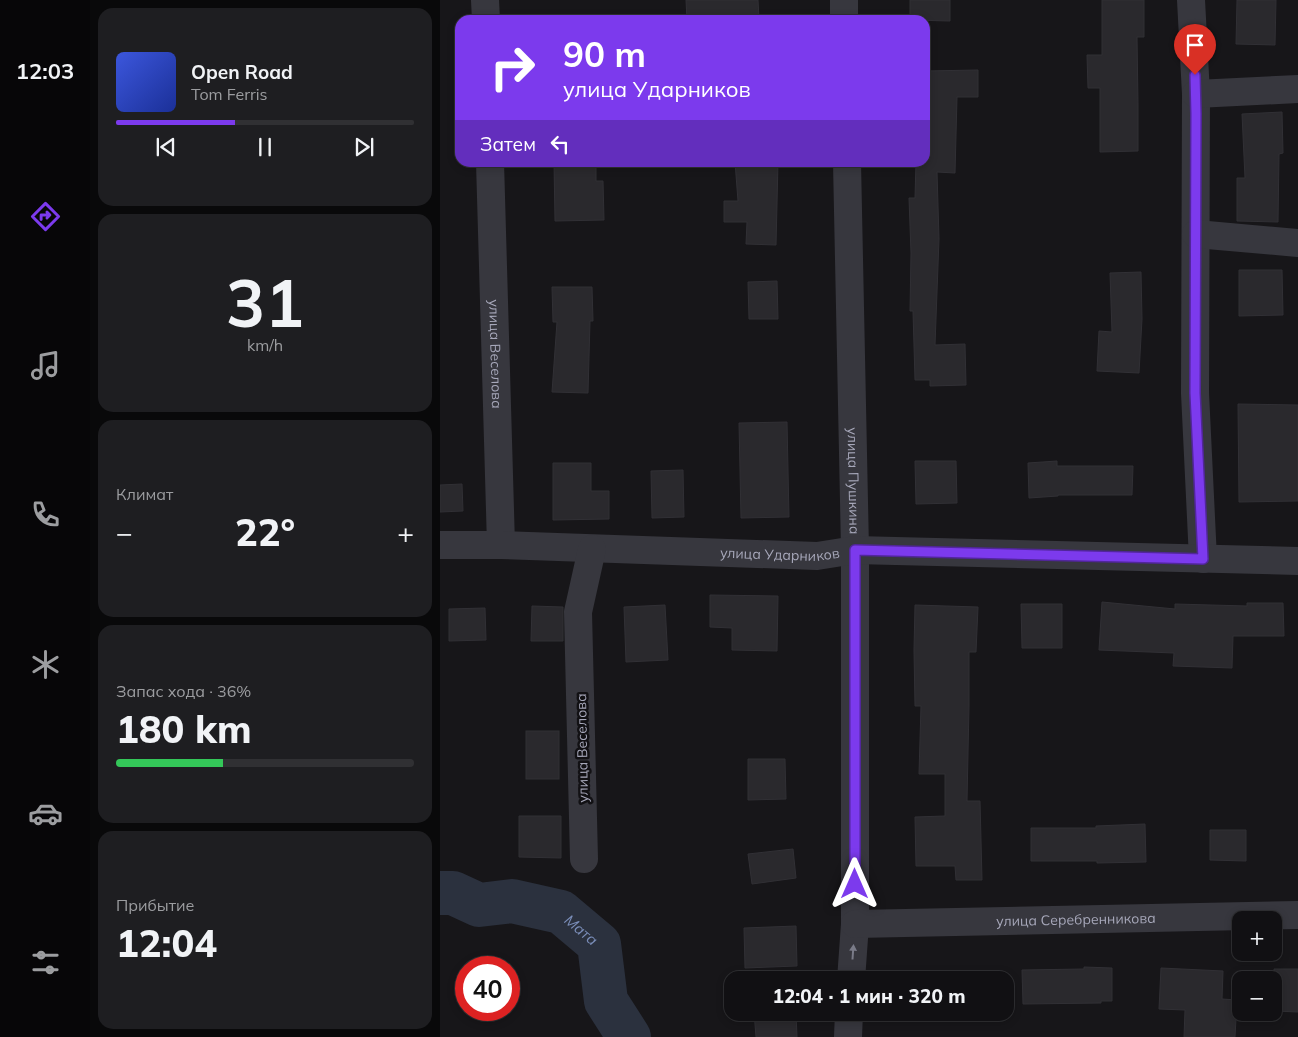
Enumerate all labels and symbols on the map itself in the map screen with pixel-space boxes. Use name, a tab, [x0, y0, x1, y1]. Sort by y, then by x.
pin	[1174, 24, 1216, 75]
street label: улица Веселова	[485, 299, 506, 409]
street label: улица Пушкина	[843, 427, 864, 535]
street label: улица Ударников	[720, 544, 841, 565]
street label: улица Веселова	[572, 693, 592, 803]
position arrow	[828, 857, 880, 909]
street label: улица Серебренникова	[996, 909, 1156, 930]
water label: Мата	[561, 910, 602, 949]
one-way arrow	[849, 944, 857, 960]
speed limit sign: 40	[455, 956, 520, 1021]

